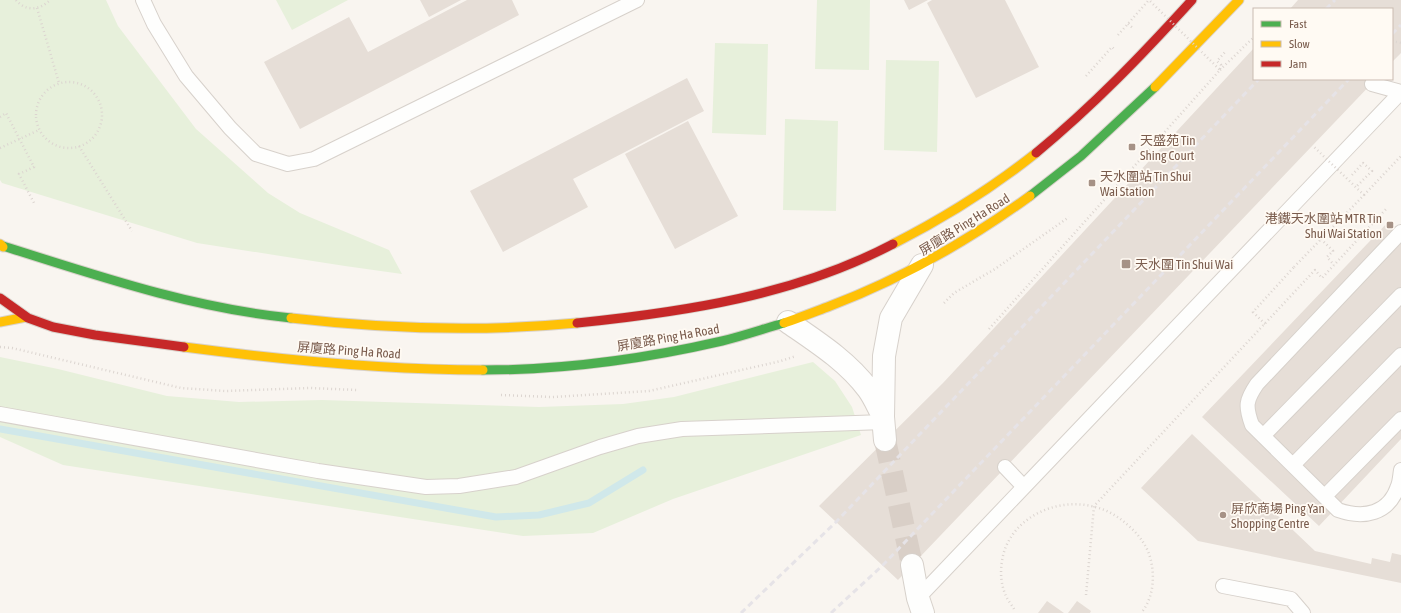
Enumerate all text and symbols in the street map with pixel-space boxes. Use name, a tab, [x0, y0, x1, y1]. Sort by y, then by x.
legend	[1253, 8, 1393, 80]
text: Fast	[1289, 17, 1307, 31]
text: Slow	[1289, 37, 1310, 51]
text: Jam	[1289, 57, 1307, 71]
place label: 天盛苑 Tin Shing Court	[1140, 133, 1196, 163]
marker: 天盛苑 Tin Shing Court	[1127, 142, 1137, 152]
place label: 天水圍站 Tin Shui Wai Station	[1100, 169, 1191, 199]
marker: 天水圍站 Tin Shui Wai Station	[1087, 178, 1097, 188]
street label: 屏廈路 Ping Ha Road	[916, 191, 1012, 258]
place label: 港鐵天水圍站 MTR Tin Shui Wai Station	[1265, 211, 1382, 241]
marker: 港鐵天水圍站 MTR Tin Shui Wai Station	[1385, 220, 1395, 230]
place label: 天水圍 Tin Shui Wai	[1135, 257, 1233, 272]
marker: 天水圍 Tin Shui Wai	[1120, 258, 1132, 270]
street label: 屏廈路 Ping Ha Road	[616, 321, 720, 354]
street label: 屏廈路 Ping Ha Road	[297, 339, 401, 362]
place label: 屏欣商場 Ping Yan Shopping Centre	[1231, 501, 1325, 531]
marker: 屏欣商場 Ping Yan Shopping Centre	[1218, 510, 1228, 520]

